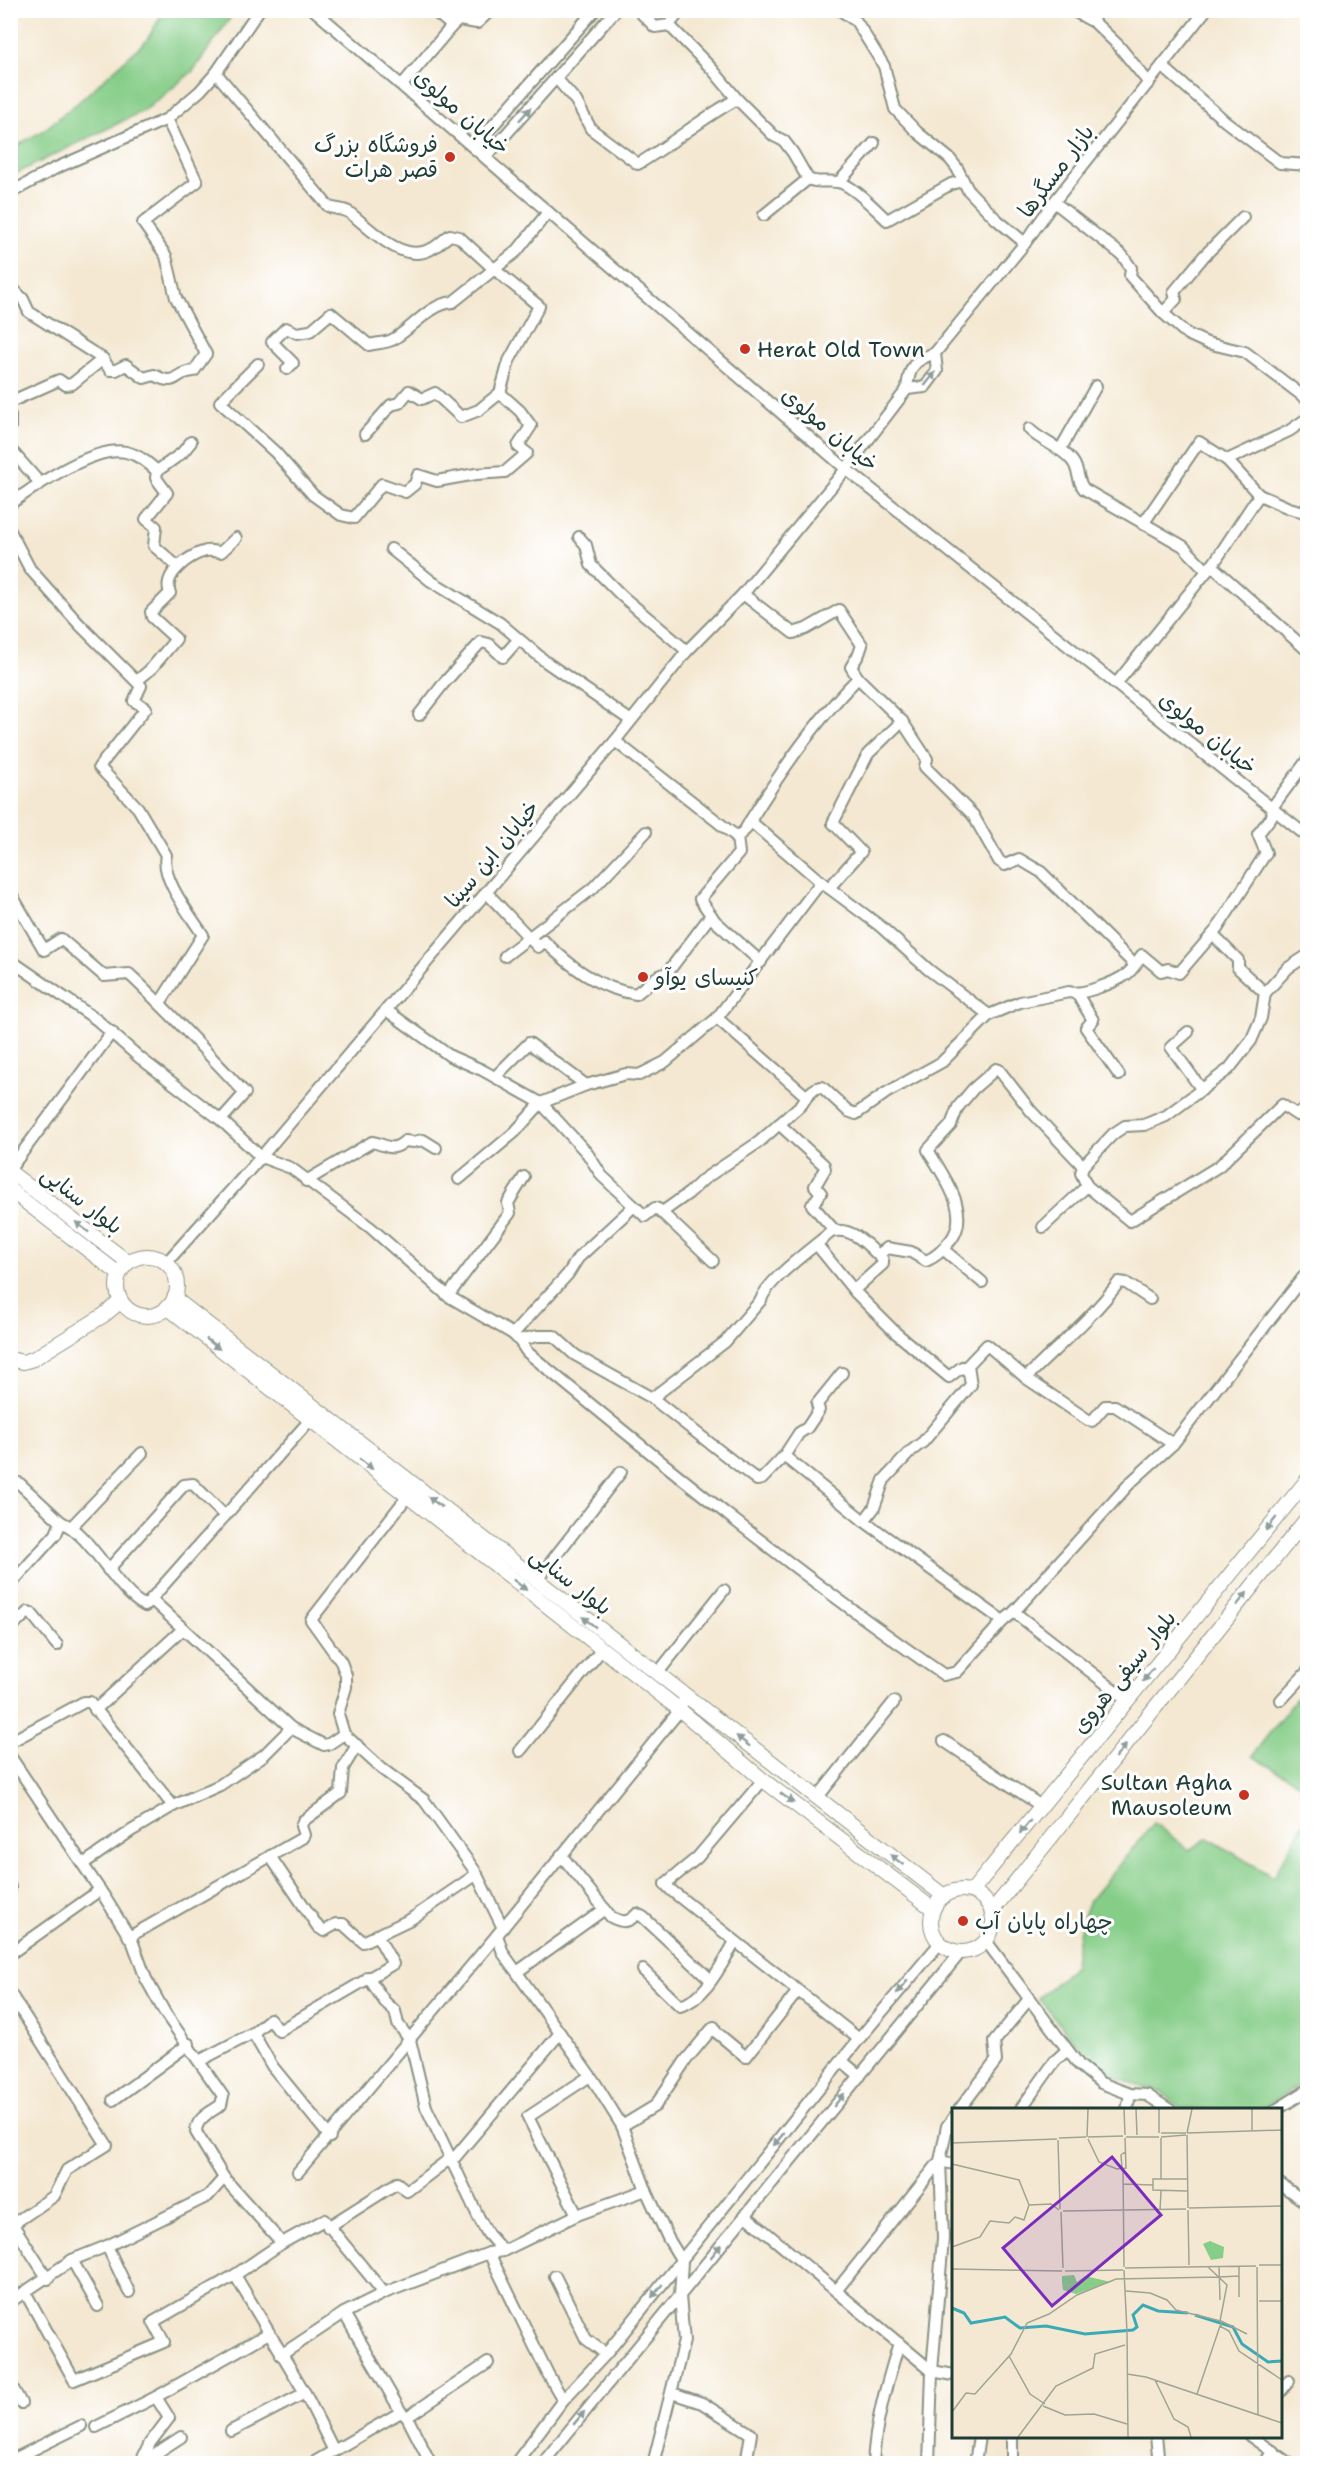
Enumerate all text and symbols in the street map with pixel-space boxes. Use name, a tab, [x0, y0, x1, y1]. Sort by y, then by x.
street label: خیابان مولوی	[408, 62, 516, 162]
one-way arrow	[518, 106, 532, 121]
street label: بازار مسگرها	[1011, 118, 1101, 224]
place label: فروشگاه بزرگ قصر هرات	[314, 130, 438, 184]
marker: فروشگاه بزرگ قصر هرات	[443, 150, 457, 164]
place label: Herat Old Town	[757, 335, 925, 364]
marker: Herat Old Town	[738, 342, 752, 356]
one-way arrow	[924, 371, 936, 386]
street label: خیابان مولوی	[776, 380, 884, 478]
street label: خیابان مولوی	[1153, 685, 1263, 781]
street label: خیابان ابن سینا	[438, 794, 546, 914]
place label: کنیسای یوآو	[653, 963, 758, 992]
marker: کنیسای یوآو	[636, 970, 650, 984]
street label: بلوار سنایی	[35, 1159, 129, 1241]
one-way arrow	[74, 1220, 90, 1233]
one-way arrow	[205, 1337, 221, 1350]
one-way arrow	[359, 1458, 374, 1470]
one-way arrow	[427, 1495, 443, 1508]
one-way arrow	[1264, 1516, 1277, 1532]
street label: بلوار سنایی	[524, 1540, 618, 1622]
one-way arrow	[512, 1578, 527, 1590]
one-way arrow	[1236, 1591, 1249, 1607]
street label: بلوار سیفی هروی	[1065, 1604, 1183, 1740]
one-way arrow	[581, 1615, 597, 1628]
one-way arrow	[1142, 1668, 1154, 1683]
one-way arrow	[735, 1735, 751, 1747]
one-way arrow	[1114, 1743, 1127, 1759]
place label: Sultan Agha Mausoleum	[1101, 1768, 1232, 1822]
marker: Sultan Agha Mausoleum	[1237, 1788, 1251, 1802]
one-way arrow	[779, 1792, 794, 1804]
one-way arrow	[1019, 1819, 1031, 1834]
one-way arrow	[890, 1855, 905, 1867]
place label: چهاراه پایان آب	[975, 1907, 1113, 1936]
marker: چهاراه پایان آب	[956, 1914, 970, 1928]
one-way arrow	[896, 1979, 909, 1994]
one-way arrow	[833, 2093, 845, 2108]
inset map	[952, 2108, 1282, 2438]
one-way arrow	[773, 2131, 786, 2147]
one-way arrow	[709, 2244, 721, 2259]
one-way arrow	[651, 2283, 664, 2299]
one-way arrow	[572, 2410, 585, 2426]

